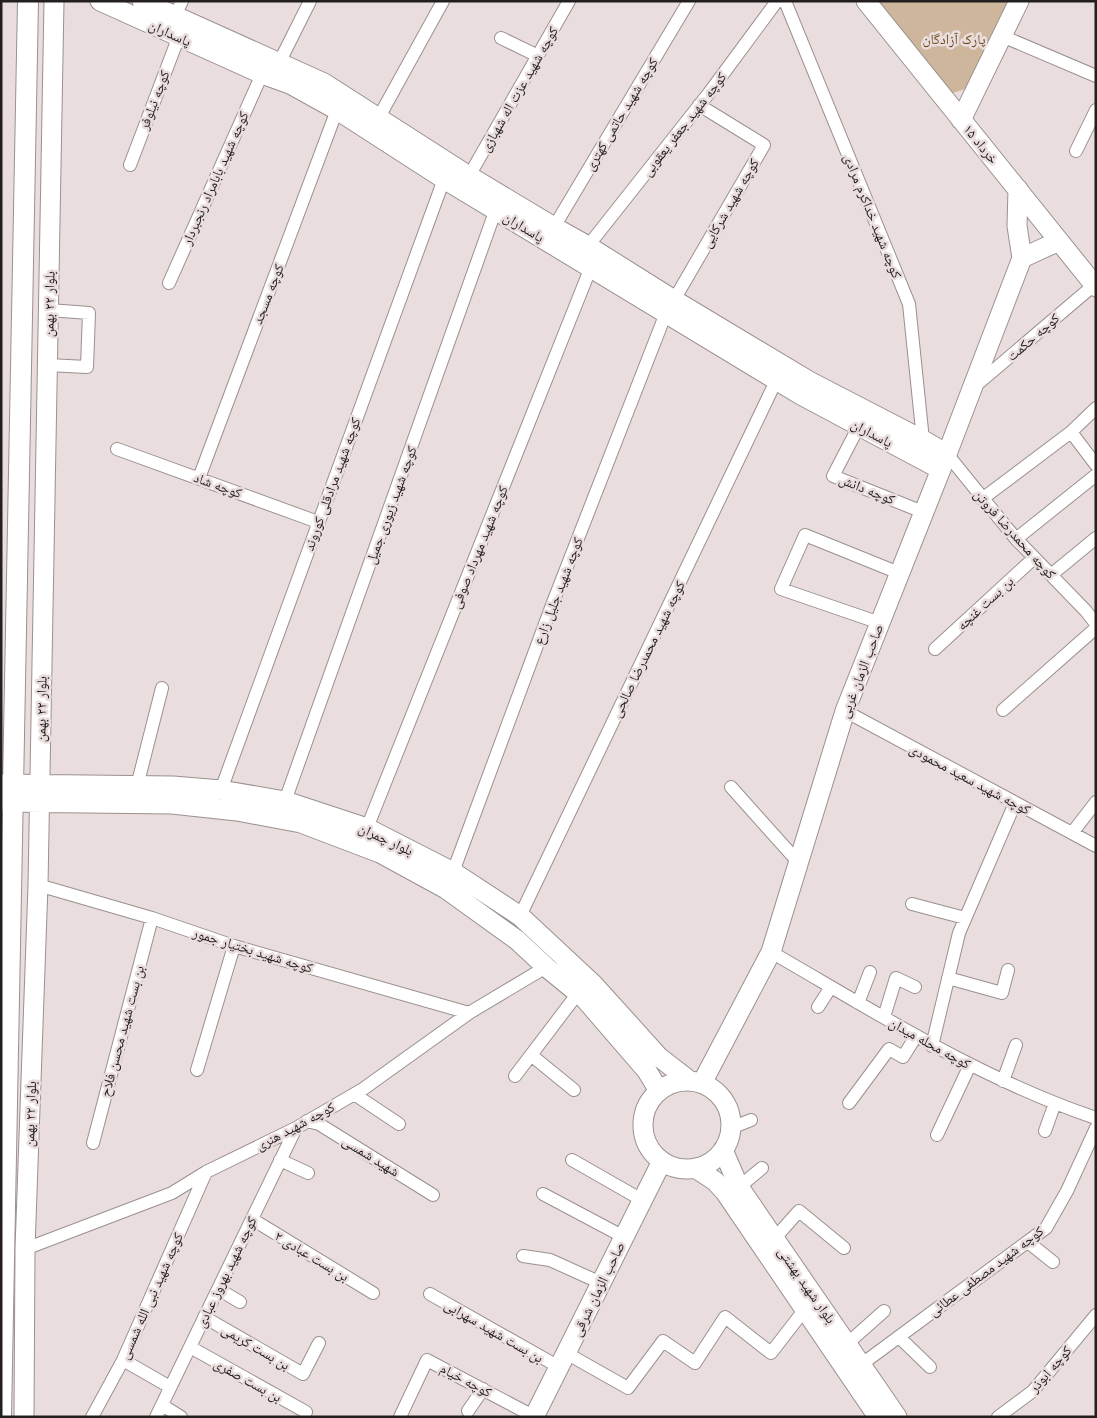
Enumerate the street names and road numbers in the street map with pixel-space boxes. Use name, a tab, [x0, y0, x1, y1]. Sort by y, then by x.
street label: پاسداران	[146, 17, 194, 50]
street label: کوچه شهید عزت اله شهبازی	[477, 23, 562, 155]
street label: کوچه شهید حاتمی کهتری	[581, 55, 662, 174]
street label: کوچه نیلوفر	[135, 68, 174, 133]
street label: کوچه شهید جعفر یعقوبی	[639, 69, 730, 180]
street label: کوچه شهید بابامراد رنجبردار	[178, 109, 253, 248]
street label: ۱۵ خرداد	[960, 121, 1002, 168]
street label: کوچه شهید خداکرم مرادی	[839, 152, 905, 281]
street label: کوچه شهید شرکایی	[698, 155, 763, 251]
street label: پاسداران	[500, 209, 547, 246]
street label: کوچه مسجد	[249, 262, 288, 327]
street label: بلوار ۲۲ بهمن	[40, 271, 59, 337]
street label: کوچه حکمت	[1004, 310, 1063, 365]
street label: کوچه شهید مرادقلی کوروند	[300, 415, 365, 553]
street label: پاسداران	[848, 415, 896, 452]
street label: کوچه شهید زیوری جمیل	[362, 444, 421, 566]
street label: کوچه شاد	[191, 469, 244, 502]
street label: کوچه دانش	[836, 471, 897, 508]
street label: کوچه شهید مهرداد صوفی	[447, 483, 512, 611]
street label: کوچه محمدرضا فروتن	[970, 486, 1059, 583]
street label: کوچه شهید جلیل زارع	[530, 535, 588, 648]
street label: بن بست غنچه	[954, 573, 1017, 634]
street label: کوچه شهید محمدرضا صالحی	[608, 578, 689, 720]
street label: صاحب الزمان غربی	[836, 622, 887, 720]
street label: بلوار ۲۲ بهمن	[32, 676, 51, 742]
street label: کوچه شهید سعید محمودی	[906, 740, 1033, 819]
street label: بلوار چمران	[356, 819, 416, 860]
street label: کوچه شهید بختیار جمور	[190, 924, 315, 977]
street label: بن بست شهید محسن فلاح	[97, 964, 149, 1099]
street label: کوچه محله میدان	[886, 1014, 974, 1073]
street label: بلوار ۲۲ بهمن	[21, 1081, 40, 1147]
street label: کوچه شهید هنری	[253, 1098, 338, 1154]
street label: شهید شمسی	[339, 1132, 402, 1181]
street label: کوچه شهید بهروز عبادی	[192, 1214, 261, 1331]
street label: کوچه شهید مصطفی عطائی	[925, 1223, 1047, 1320]
street label: بن بست عبادی ۲	[271, 1228, 352, 1285]
street label: کوچه شهید نبی الله شمسی	[116, 1230, 187, 1362]
street label: صاحب الزمان شرقی	[568, 1239, 629, 1339]
street label: بلوار شهید بهشتی	[774, 1244, 839, 1327]
street label: بن بست شهید سهرابی	[441, 1296, 546, 1367]
street label: بن بست کریمی	[219, 1321, 293, 1374]
street label: کوچه ابوذر	[1025, 1342, 1075, 1397]
street label: بن بست صفری	[211, 1355, 285, 1406]
street label: کوچه خیام	[437, 1360, 495, 1402]

